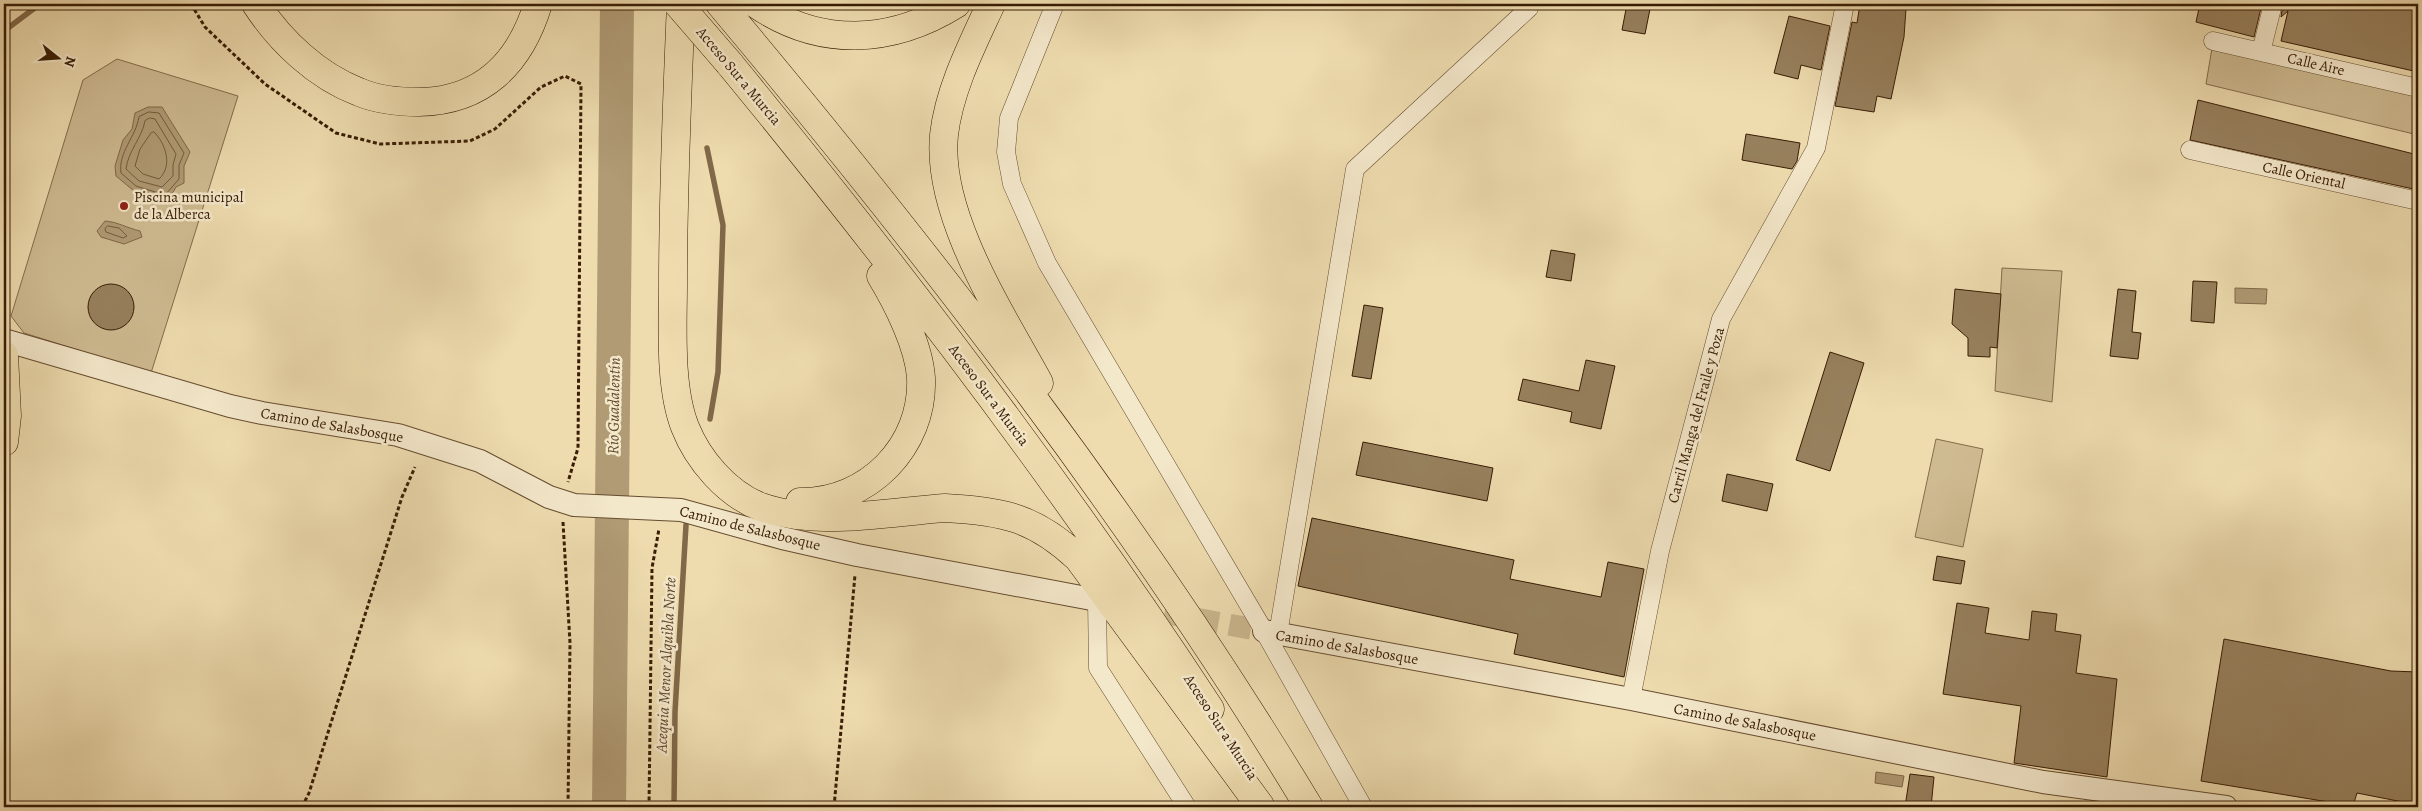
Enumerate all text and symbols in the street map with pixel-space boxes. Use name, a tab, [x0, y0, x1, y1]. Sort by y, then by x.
street label: Acceso Sur a Murcia	[691, 22, 786, 129]
north arrow	[32, 32, 82, 82]
street label: Calle Aire	[2285, 48, 2347, 80]
text: N	[59, 54, 81, 69]
street label: Calle Oriental	[2261, 156, 2348, 194]
place label: Piscina municipal de la Alberca	[134, 187, 244, 224]
marker: Piscina municipal de la Alberca	[118, 200, 130, 212]
street label: Carril Manga del Fraile y Poza	[1663, 325, 1729, 505]
street label: Acceso Sur a Murcia	[944, 339, 1034, 450]
water label: Río Guadalentín	[602, 357, 626, 455]
street label: Camino de Salasbosque	[259, 403, 405, 447]
street label: Camino de Salasbosque	[677, 501, 823, 555]
water label: Acequia Menor Alquibla Norte	[650, 576, 682, 754]
street label: Camino de Salasbosque	[1274, 625, 1420, 669]
street label: Acceso Sur a Murcia	[1179, 669, 1263, 784]
street label: Camino de Salasbosque	[1672, 698, 1818, 746]

